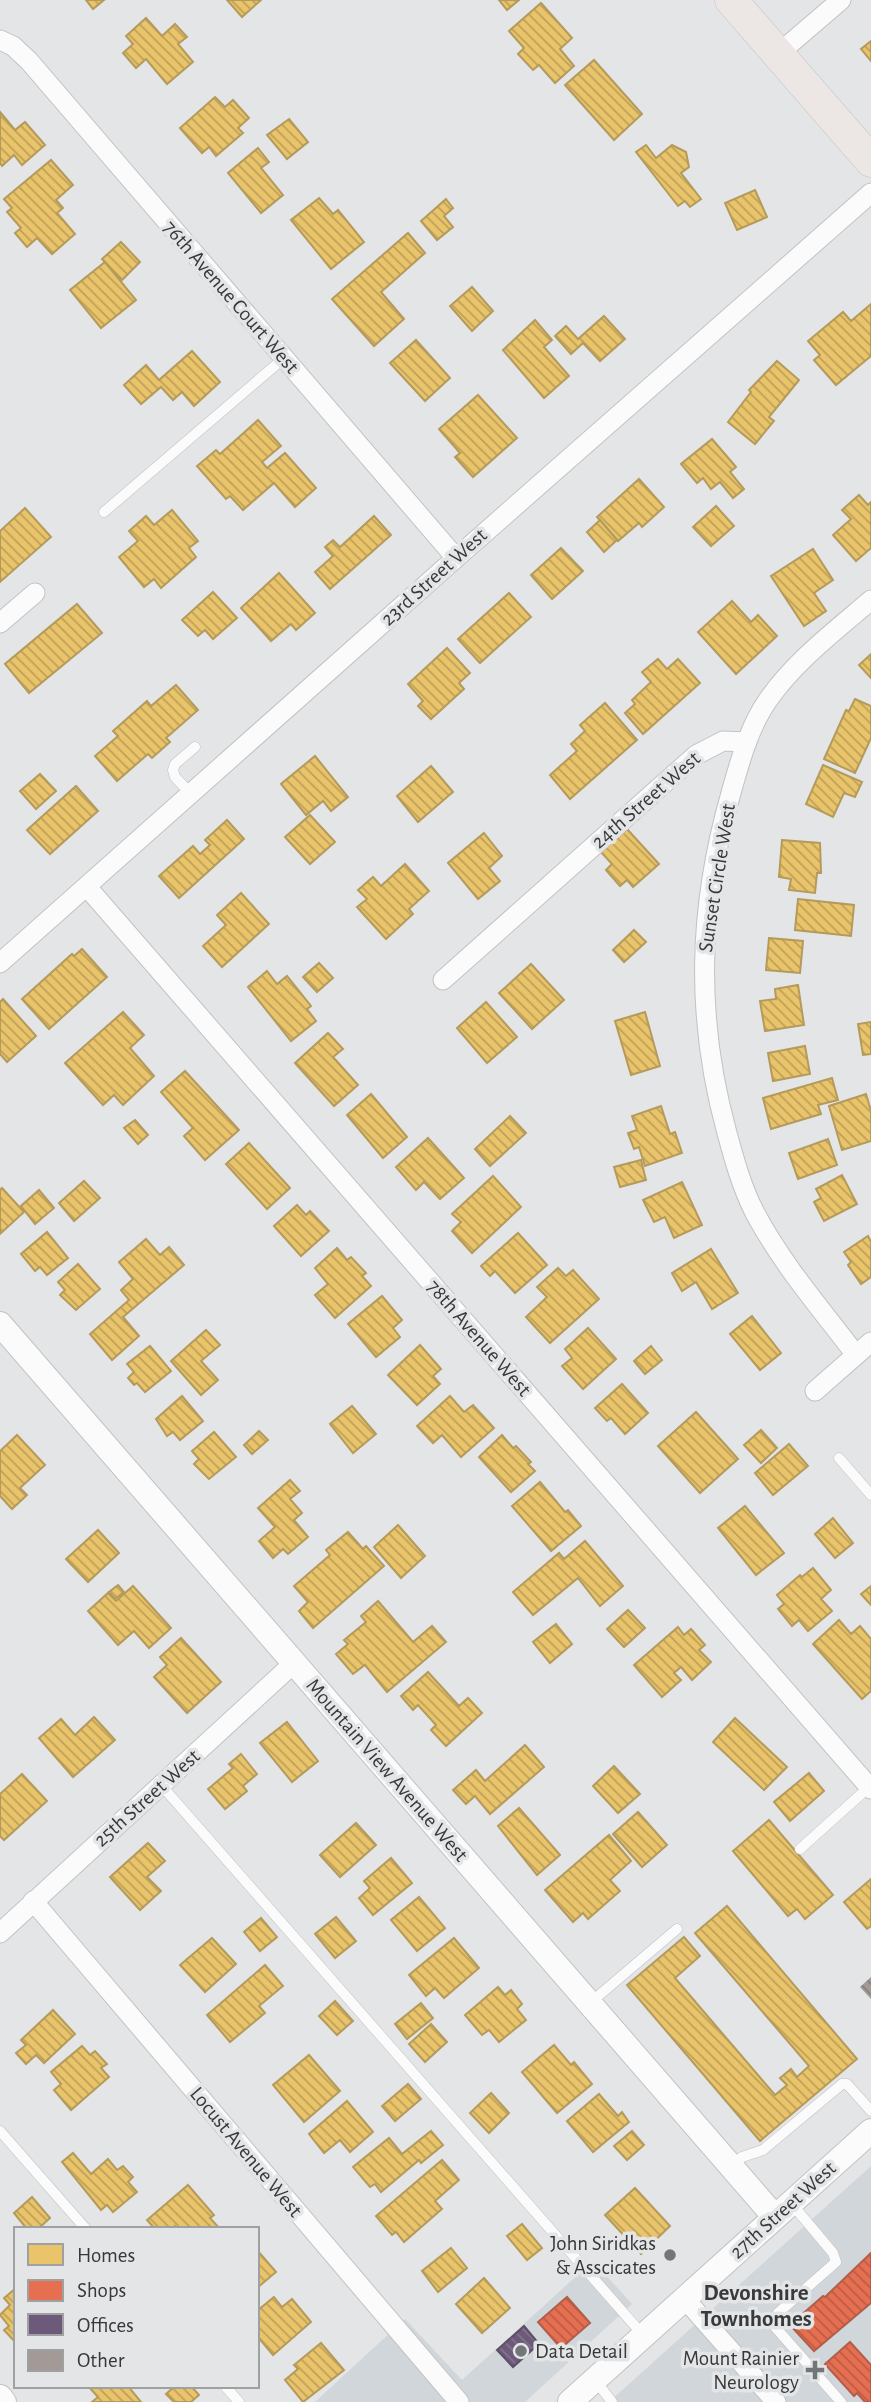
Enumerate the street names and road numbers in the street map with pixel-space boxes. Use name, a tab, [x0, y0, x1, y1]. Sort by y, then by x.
street label: 76th Avenue Court West	[159, 217, 303, 378]
street label: 23rd Street West	[377, 524, 491, 630]
street label: 24th Street West	[588, 747, 704, 852]
street label: Sunset Circle West	[695, 802, 739, 954]
street label: 78th Avenue West	[423, 1276, 535, 1400]
street label: Mountain View Avenue West	[302, 1675, 472, 1866]
street label: 25th Street West	[90, 1745, 204, 1851]
street label: Locust Avenue West	[186, 2083, 306, 2221]
street label: 27th Street West	[726, 2157, 840, 2263]

